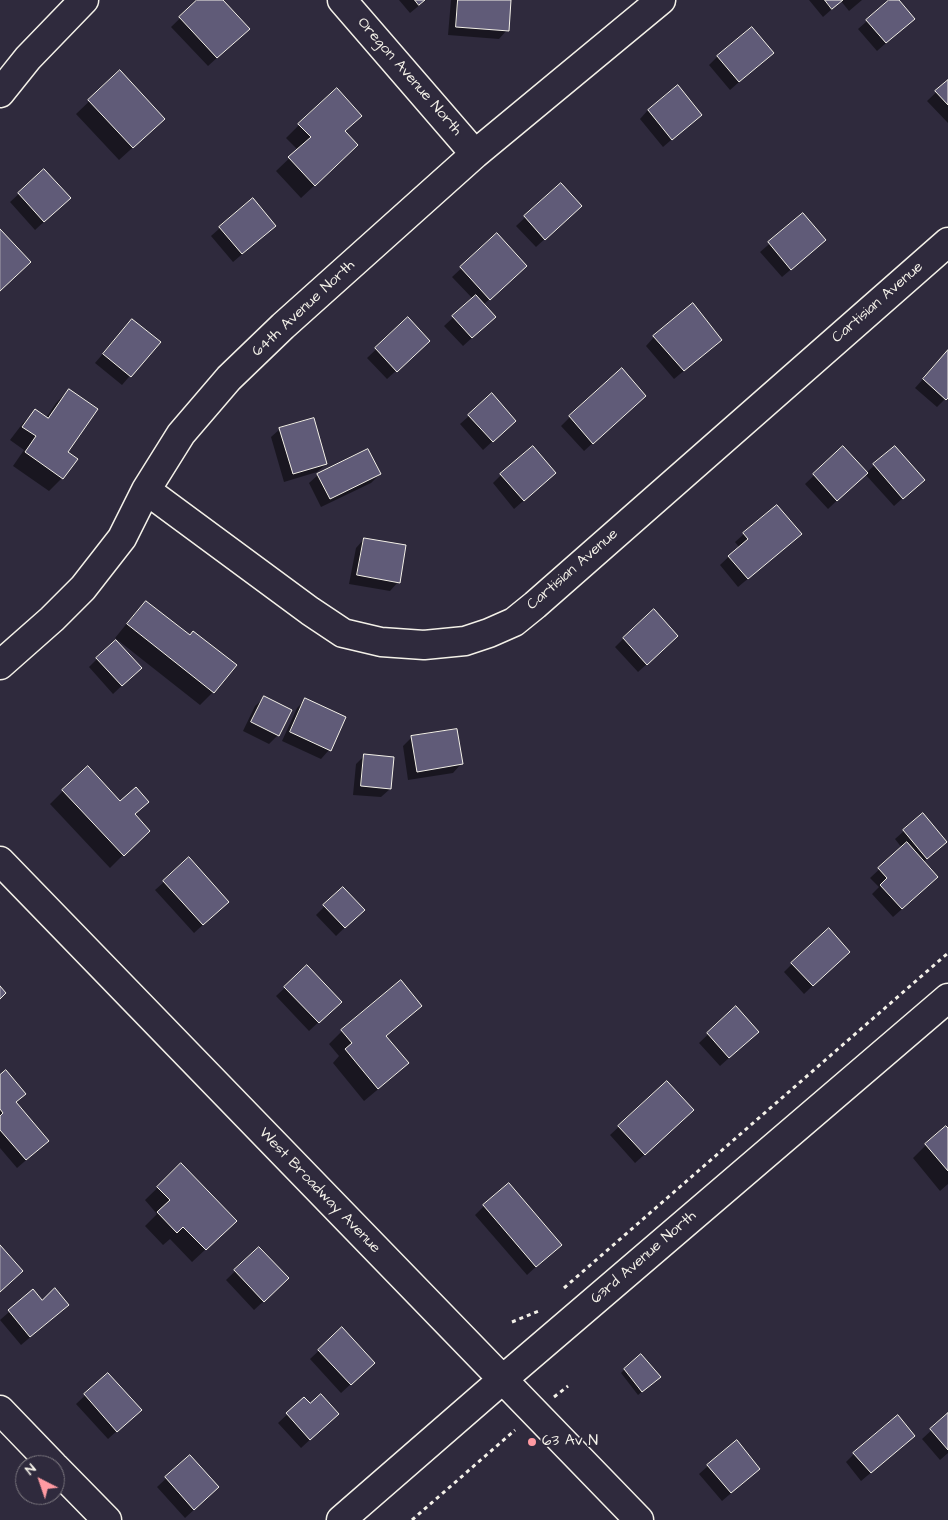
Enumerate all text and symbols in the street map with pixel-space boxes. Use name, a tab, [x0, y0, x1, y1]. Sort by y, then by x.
street label: Oregon Avenue North	[353, 14, 465, 140]
street label: 64th Avenue North	[249, 257, 359, 361]
street label: Cartisian Avenue	[829, 259, 927, 347]
street label: Cartisian Avenue	[524, 526, 622, 614]
street label: West Broadway Avenue	[254, 1125, 384, 1257]
street label: 63rd Avenue North	[588, 1207, 700, 1309]
place label: 63 Av N	[542, 1433, 598, 1451]
marker: 63 Av N	[526, 1436, 538, 1448]
north arrow	[15, 1455, 65, 1505]
text: N	[21, 1459, 41, 1480]

